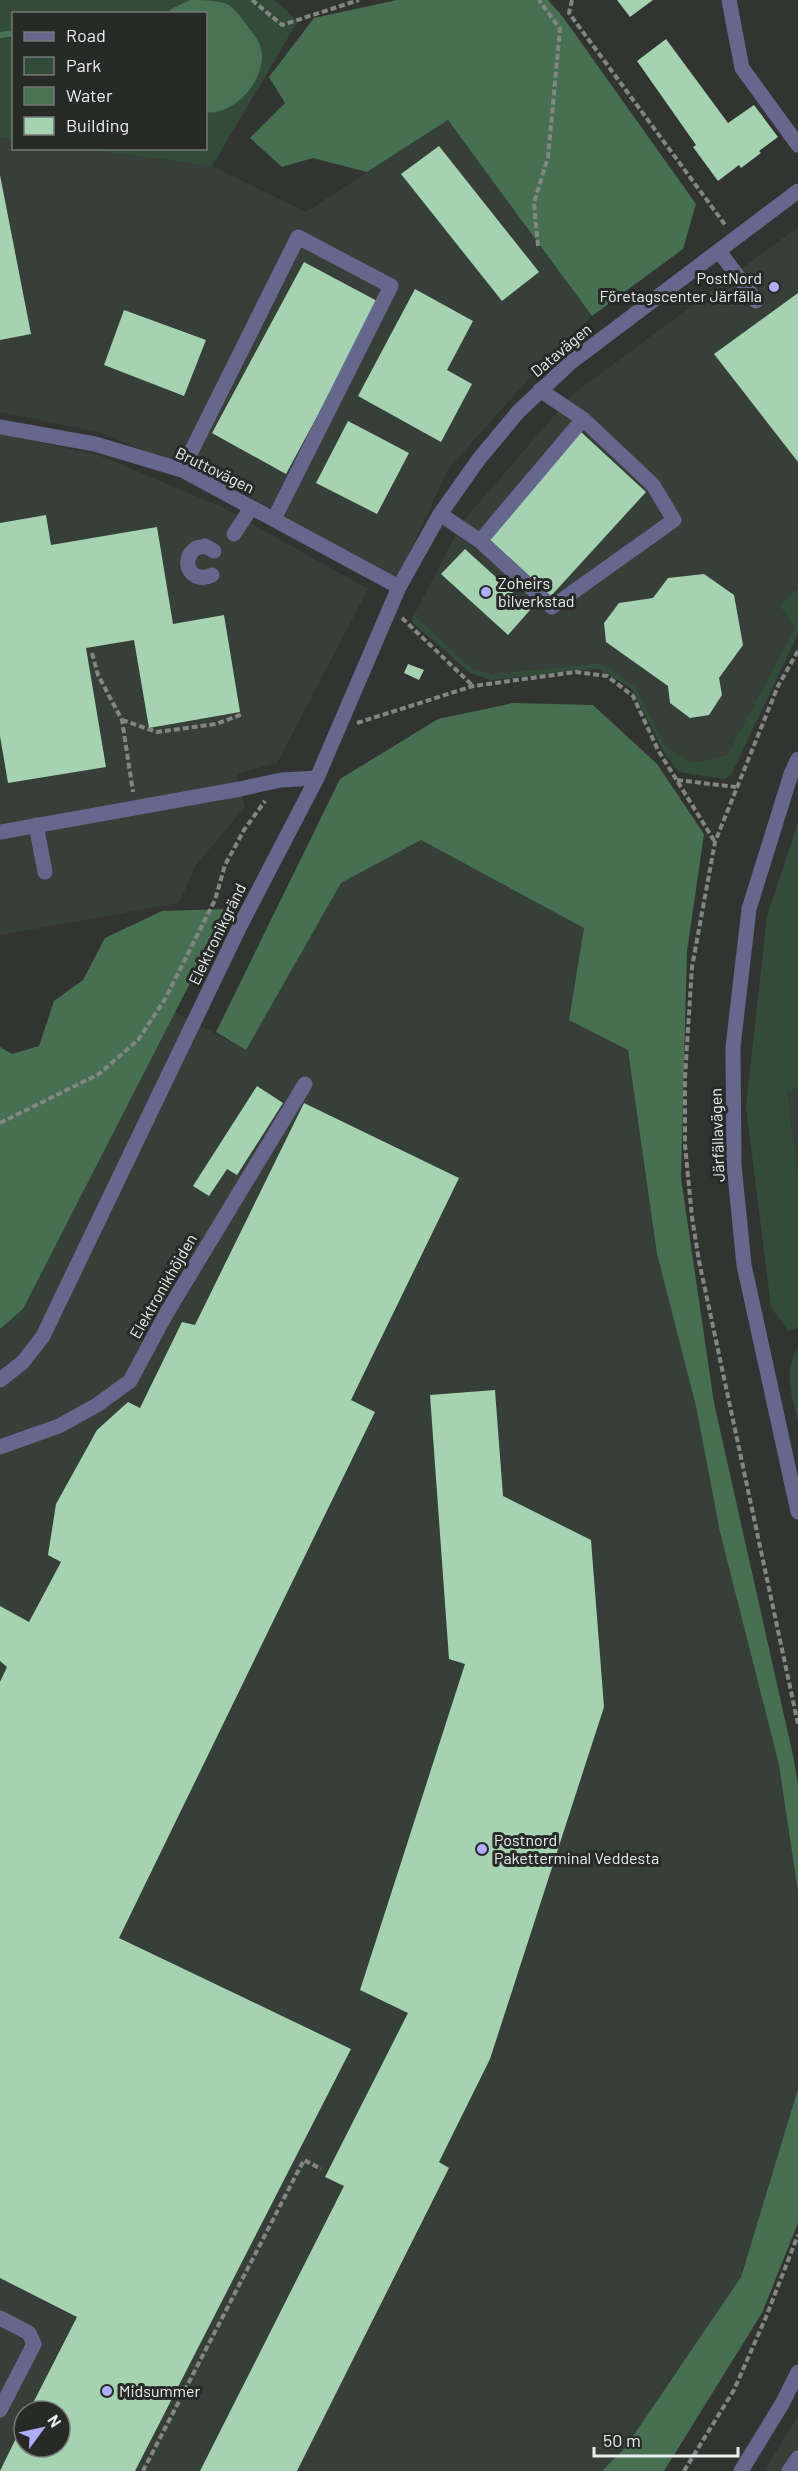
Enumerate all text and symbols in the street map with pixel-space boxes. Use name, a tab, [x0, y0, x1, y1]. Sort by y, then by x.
legend	[12, 12, 207, 150]
text: Road	[66, 24, 106, 46]
text: Park	[66, 54, 101, 76]
text: Water	[66, 84, 113, 106]
text: Building	[66, 114, 129, 136]
place label: PostNord Företagscenter Järfälla	[600, 268, 762, 305]
marker: PostNord Företagscenter Järfälla	[767, 280, 781, 294]
street label: Datavägen	[527, 319, 595, 380]
street label: Bruttovägen	[173, 442, 258, 497]
place label: Zoheirs bilverkstad	[498, 573, 575, 610]
marker: Zoheirs bilverkstad	[479, 585, 493, 599]
street label: Elektronikgränd	[184, 880, 249, 988]
street label: Järfällavägen	[705, 1088, 728, 1182]
street label: Elektronikhöjden	[125, 1230, 200, 1342]
place label: Postnord Paketterminal Veddesta	[494, 1830, 659, 1867]
marker: Postnord Paketterminal Veddesta	[475, 1842, 489, 1856]
place label: Midsummer	[119, 2381, 200, 2400]
marker: Midsummer	[100, 2384, 114, 2398]
north arrow	[12, 2399, 72, 2459]
text: N	[44, 2411, 66, 2430]
scale bar	[594, 2420, 738, 2458]
text: 50 m	[603, 2429, 641, 2451]

